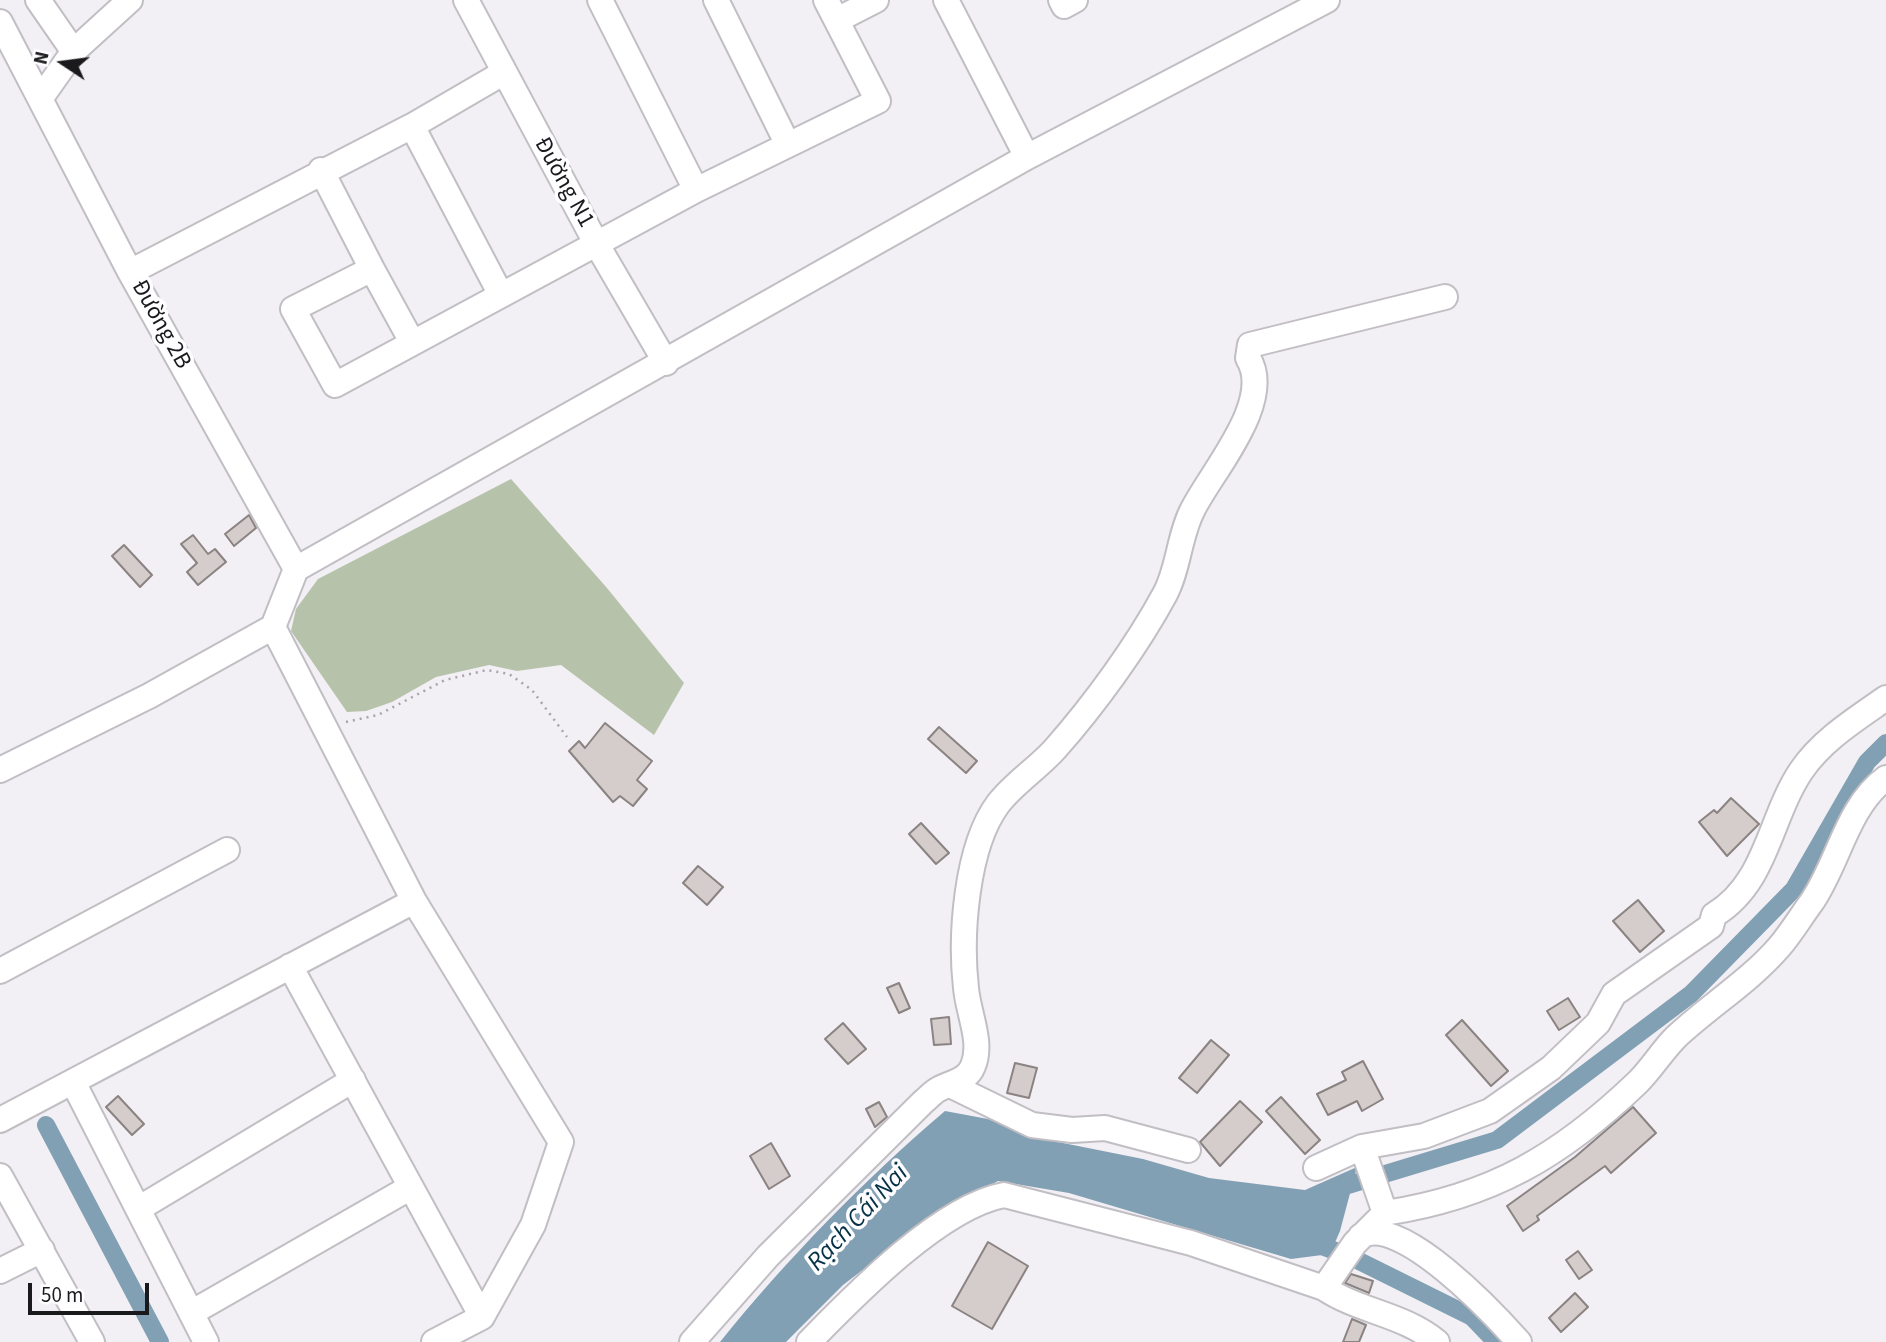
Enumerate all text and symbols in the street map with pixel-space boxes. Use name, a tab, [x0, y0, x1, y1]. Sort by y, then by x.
north arrow	[28, 28, 98, 98]
text: N	[27, 49, 57, 67]
street label: Đường N1	[526, 133, 600, 233]
street label: Đường 2B	[124, 275, 196, 375]
water label: Rạch Cái Nai	[802, 1159, 916, 1279]
scale bar	[32, 1268, 152, 1312]
text: 50 m	[41, 1280, 83, 1310]

